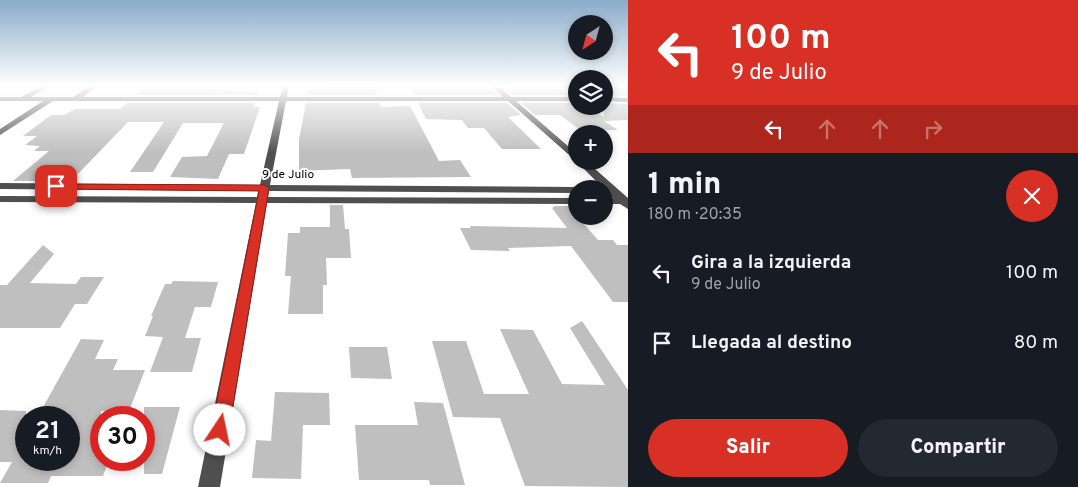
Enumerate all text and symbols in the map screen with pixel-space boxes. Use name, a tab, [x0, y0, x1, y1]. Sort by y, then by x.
north arrow	[568, 15, 612, 60]
map controls	[568, 15, 613, 225]
text: 100 m	[731, 17, 831, 61]
icon: left	[648, 20, 713, 85]
text: 9 de Julio	[731, 60, 827, 87]
button: layers	[568, 70, 613, 115]
icon: left	[760, 115, 788, 143]
icon: ahead	[813, 115, 841, 143]
icon: ahead	[866, 115, 894, 143]
icon: right	[919, 115, 947, 143]
button: +	[568, 125, 613, 170]
pin	[35, 165, 77, 207]
street label: 9 de Julio	[262, 167, 314, 183]
text: 1 min	[648, 167, 721, 204]
button: close	[1006, 170, 1058, 222]
icon: arrive	[42, 172, 70, 200]
button: −	[568, 180, 613, 225]
text: 180 m · 20:35	[648, 205, 742, 225]
text: Gira a la izquierda	[691, 251, 851, 275]
icon: left	[648, 259, 676, 287]
text: 100 m	[1006, 261, 1058, 285]
text: 9 de Julio	[691, 275, 761, 295]
icon: arrive	[648, 329, 676, 357]
text: Llegada al destino	[691, 331, 852, 355]
text: 80 m	[1014, 331, 1058, 355]
position arrow	[193, 403, 245, 455]
speed limit sign: 30	[90, 406, 155, 471]
text: 21	[35, 416, 60, 448]
button: Salir	[648, 419, 848, 477]
button: Compartir	[858, 419, 1058, 477]
text: km/h	[33, 443, 62, 459]

